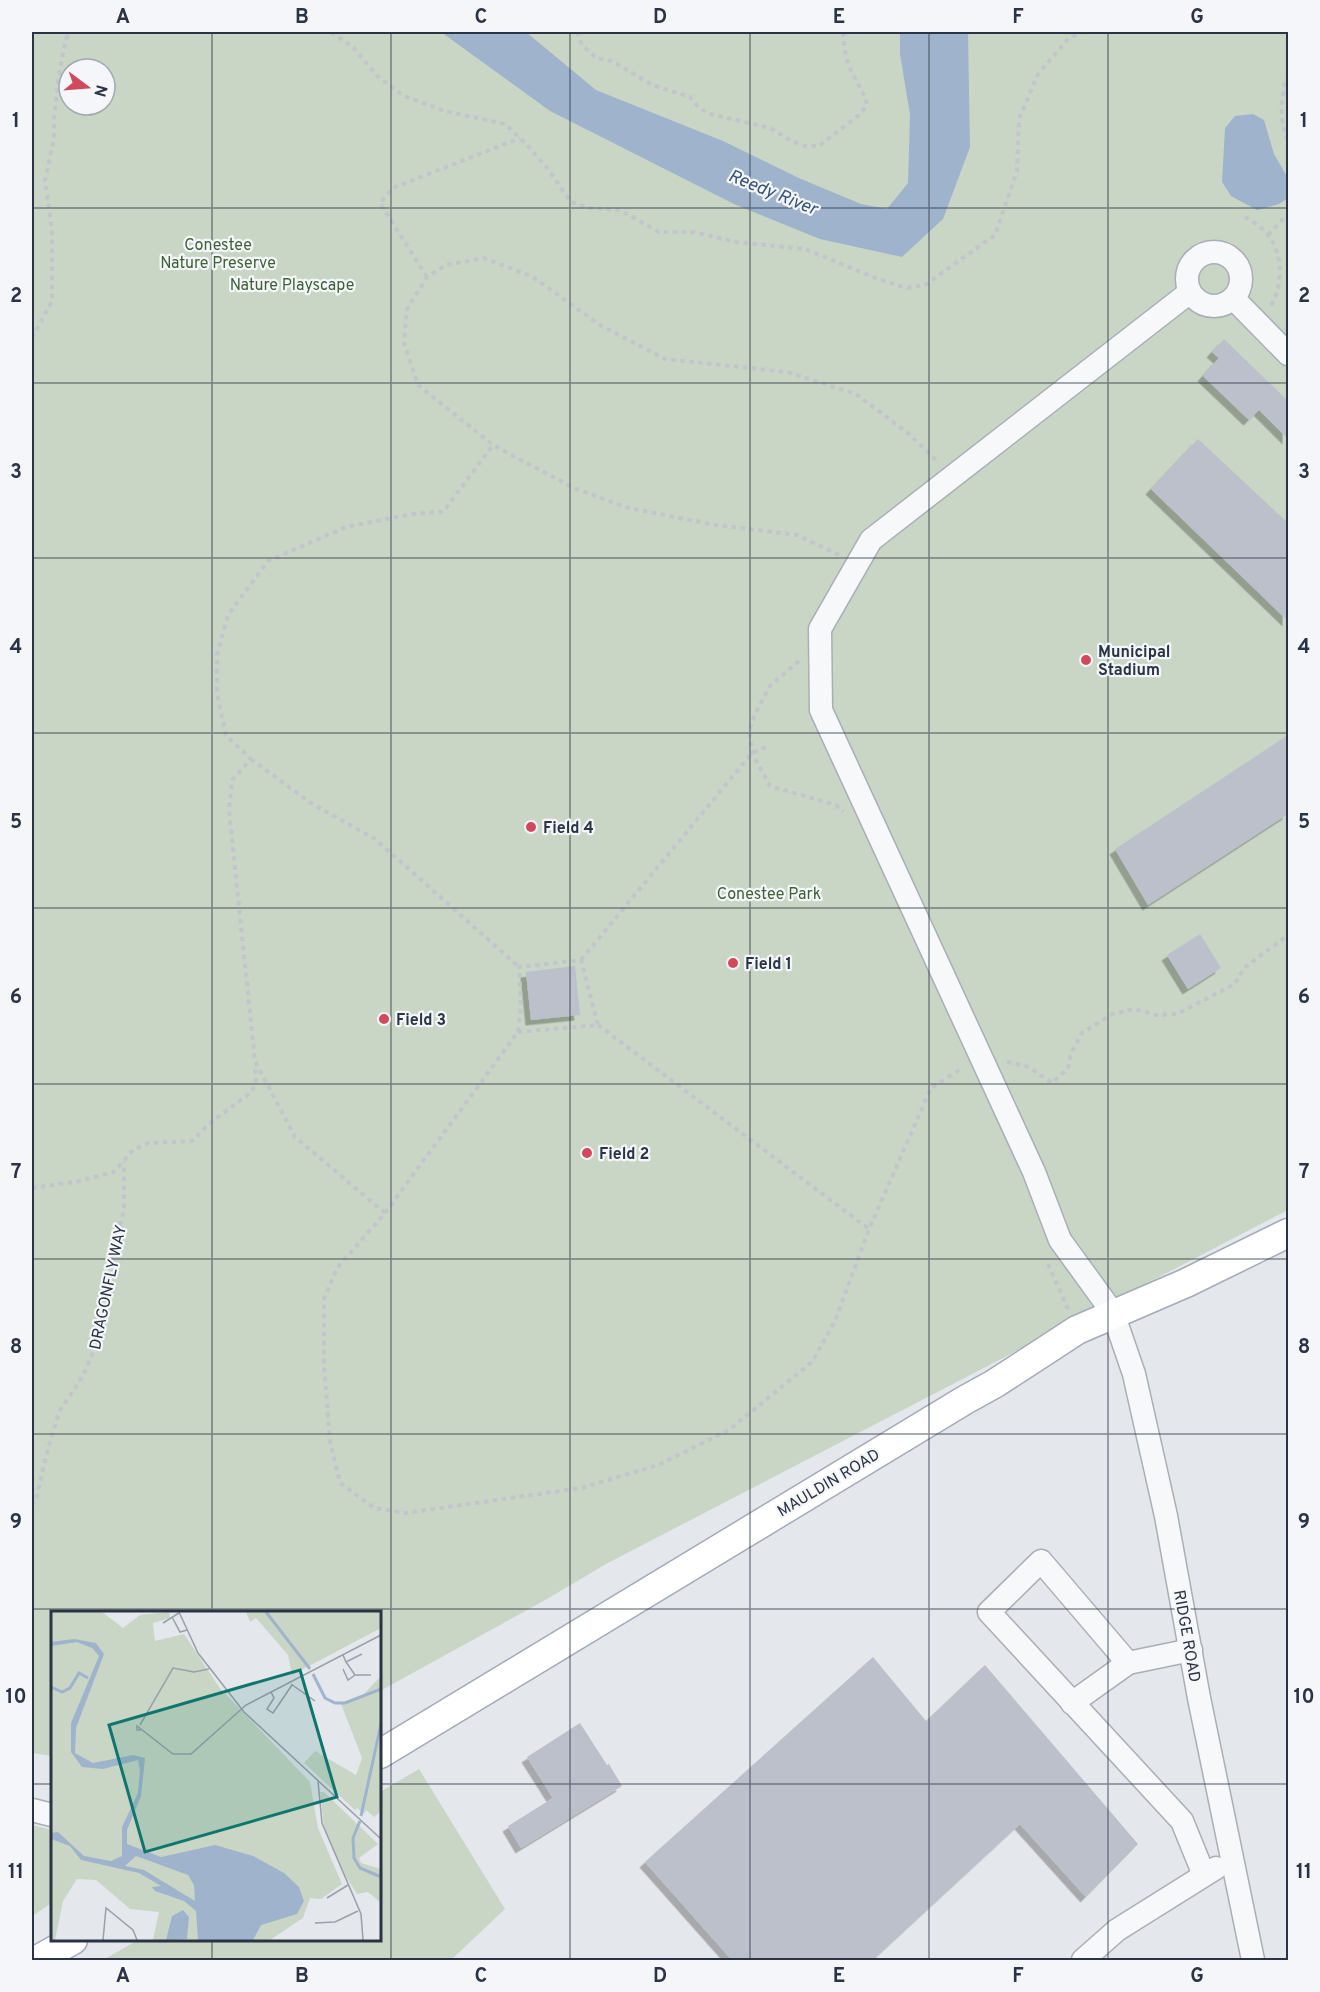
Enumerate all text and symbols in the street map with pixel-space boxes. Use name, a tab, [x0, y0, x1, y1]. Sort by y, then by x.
text: A	[116, 5, 130, 31]
text: B	[295, 5, 309, 31]
text: C	[475, 5, 487, 31]
text: D	[653, 5, 667, 31]
text: E	[833, 5, 845, 31]
text: F	[1012, 5, 1024, 31]
text: G	[1190, 5, 1204, 31]
north arrow	[57, 57, 117, 117]
text: N	[88, 82, 111, 99]
text: 1	[12, 109, 20, 135]
text: 1	[1300, 109, 1308, 135]
water label: Reedy River	[725, 165, 822, 222]
park label: Conestee Nature Preserve	[160, 236, 276, 274]
park label: Nature Playscape	[230, 276, 354, 296]
text: 2	[10, 284, 22, 310]
text: 2	[1298, 284, 1310, 310]
text: 3	[10, 460, 22, 486]
text: 3	[1298, 460, 1310, 486]
text: 4	[10, 635, 22, 661]
text: 4	[1298, 635, 1310, 661]
place label: Municipal Stadium	[1098, 643, 1171, 681]
marker: Municipal Stadium	[1079, 653, 1093, 667]
text: 5	[10, 810, 22, 836]
text: 5	[1298, 810, 1310, 836]
place label: Field 4	[543, 819, 594, 839]
marker: Field 4	[524, 820, 538, 834]
park label: Conestee Park	[717, 885, 821, 905]
place label: Field 1	[745, 955, 792, 975]
marker: Field 1	[726, 956, 740, 970]
text: 6	[10, 985, 22, 1011]
text: 6	[1298, 985, 1310, 1011]
place label: Field 3	[396, 1011, 446, 1031]
marker: Field 3	[377, 1012, 391, 1026]
place label: Field 2	[599, 1145, 649, 1165]
marker: Field 2	[580, 1146, 594, 1160]
text: 7	[11, 1160, 21, 1186]
text: 7	[1299, 1160, 1309, 1186]
street label: DRAGONFLY WAY	[86, 1223, 132, 1352]
text: 8	[10, 1335, 22, 1361]
text: 8	[1298, 1335, 1310, 1361]
street label: MAULDIN ROAD	[774, 1445, 884, 1522]
text: 9	[10, 1510, 22, 1536]
text: 9	[1298, 1510, 1310, 1536]
street label: RIDGE ROAD	[1168, 1589, 1204, 1684]
inset map	[51, 1611, 381, 1941]
text: 10	[5, 1685, 27, 1711]
text: 10	[1293, 1685, 1315, 1711]
text: 11	[8, 1860, 24, 1886]
text: 11	[1296, 1860, 1312, 1886]
text: A	[116, 1964, 130, 1990]
text: B	[295, 1964, 309, 1990]
text: C	[475, 1964, 487, 1990]
text: D	[653, 1964, 667, 1990]
text: E	[833, 1964, 845, 1990]
text: F	[1012, 1964, 1024, 1990]
text: G	[1190, 1964, 1204, 1990]

